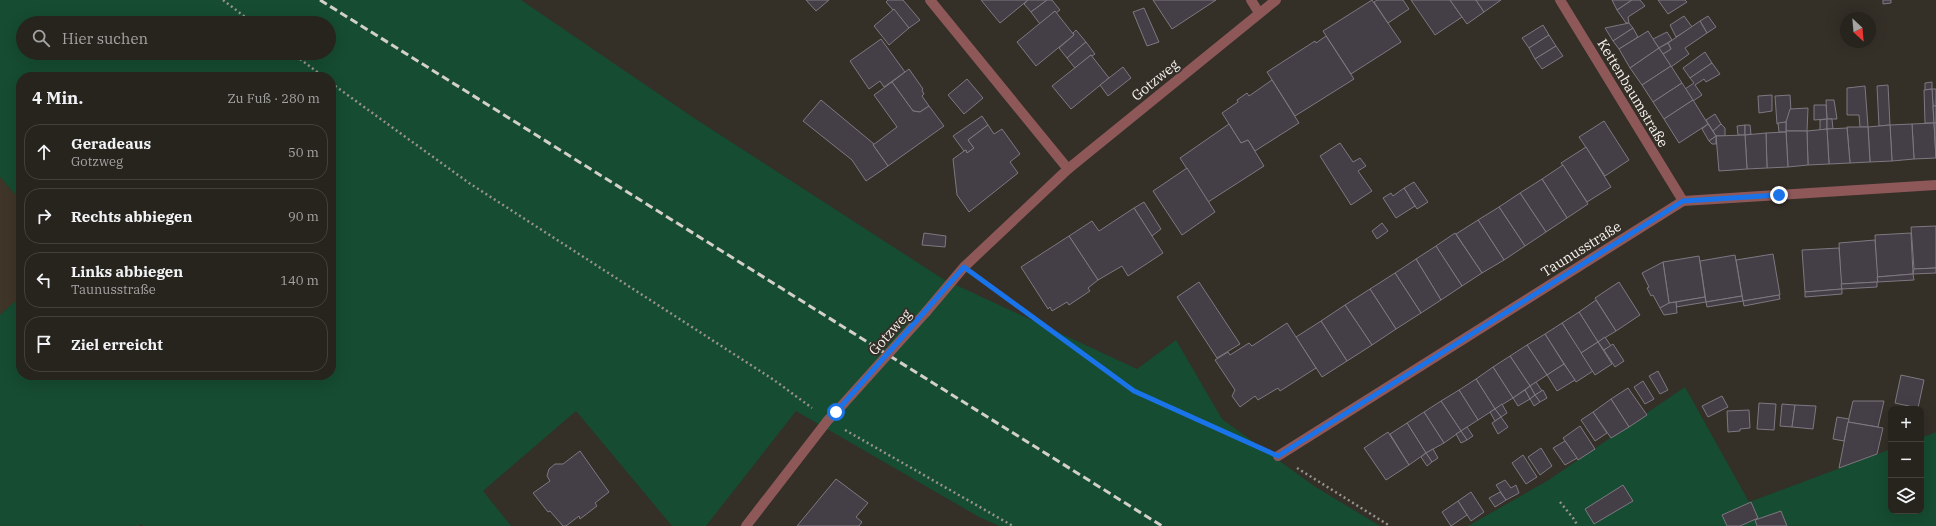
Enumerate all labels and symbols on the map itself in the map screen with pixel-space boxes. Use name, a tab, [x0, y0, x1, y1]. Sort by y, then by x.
north arrow	[1840, 12, 1876, 48]
street label: Kettenbaumstraße	[1594, 36, 1672, 150]
street label: Gotzweg	[1128, 55, 1183, 105]
route end	[1770, 186, 1788, 204]
street label: Taunusstraße	[1538, 217, 1624, 281]
street label: Gotzweg	[865, 305, 916, 359]
route start	[827, 403, 845, 421]

